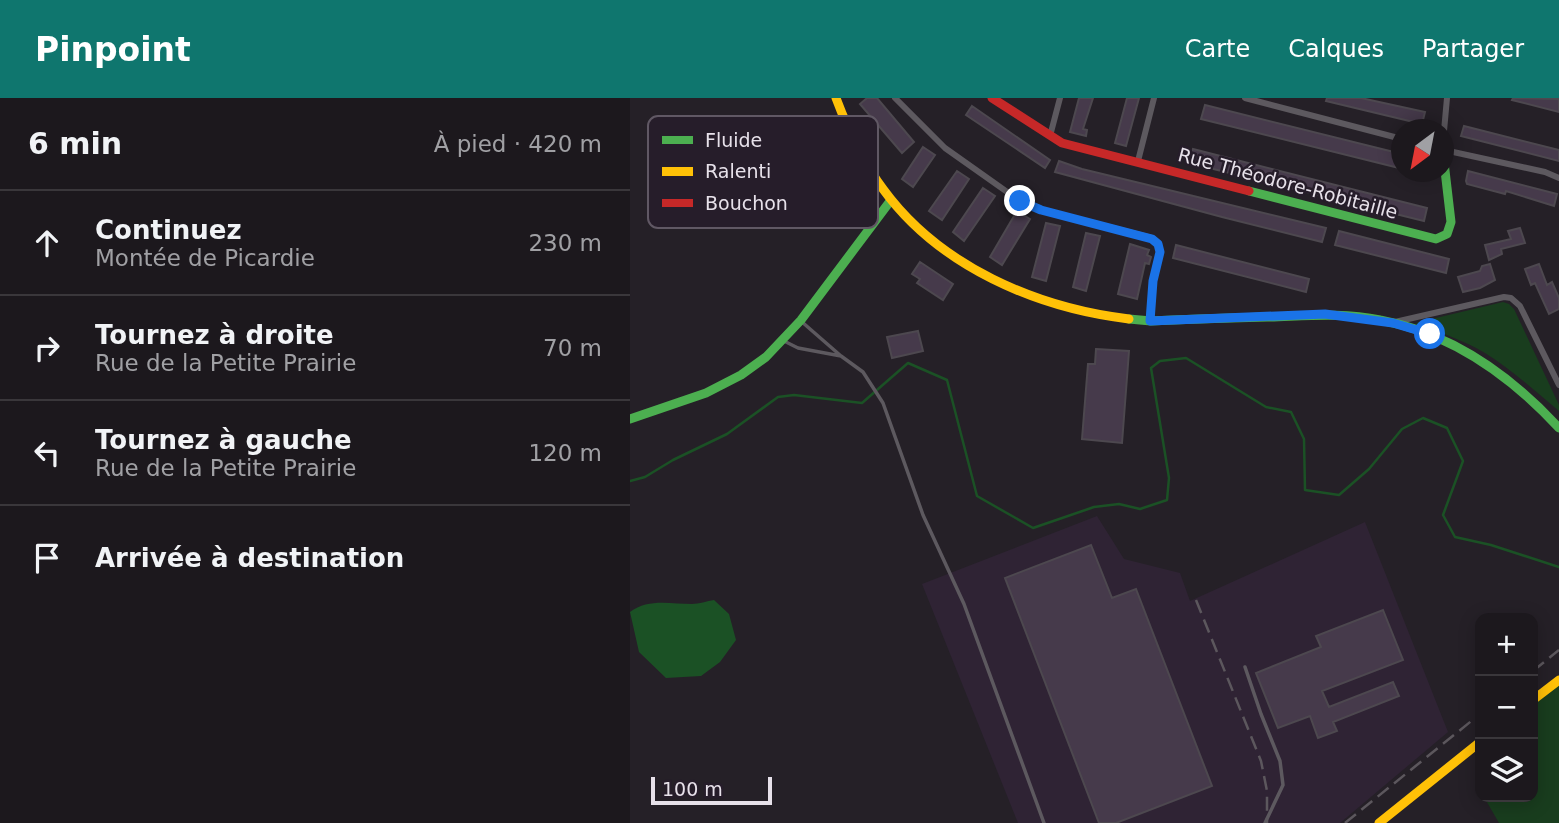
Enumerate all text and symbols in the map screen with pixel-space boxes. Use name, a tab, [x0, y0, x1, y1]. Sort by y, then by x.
text: Pinpoint	[35, 30, 191, 69]
text: Carte	[1185, 35, 1250, 63]
text: Calques	[1288, 35, 1384, 63]
text: Partager	[1422, 35, 1524, 63]
legend	[648, 116, 878, 228]
north arrow	[1391, 119, 1454, 182]
text: 6 min	[28, 126, 122, 161]
text: Fluide	[705, 129, 762, 151]
text: À pied · 420 m	[434, 131, 602, 157]
street label: Rue Théodore-Robitaille	[1176, 143, 1400, 223]
text: Ralenti	[705, 160, 771, 182]
route end	[1004, 185, 1035, 216]
text: Bouchon	[705, 192, 788, 214]
text: Continuez	[95, 215, 242, 245]
icon: ahead	[28, 224, 66, 262]
text: 230 m	[528, 230, 602, 256]
text: Montée de Picardie	[95, 245, 315, 271]
route start	[1414, 318, 1445, 349]
text: Tournez à droite	[95, 320, 334, 350]
icon: right	[28, 329, 66, 367]
text: 70 m	[543, 335, 602, 361]
text: Rue de la Petite Prairie	[95, 350, 356, 376]
text: Tournez à gauche	[95, 425, 352, 455]
icon: left	[28, 434, 66, 472]
text: 120 m	[528, 440, 602, 466]
text: Rue de la Petite Prairie	[95, 455, 356, 481]
icon: arrive	[28, 539, 66, 577]
text: Arrivée à destination	[95, 543, 404, 573]
map controls	[1475, 613, 1538, 802]
button: +	[1475, 613, 1538, 676]
button: −	[1475, 676, 1538, 739]
button: layers	[1475, 739, 1538, 802]
scale bar	[651, 774, 772, 806]
text: 100 m	[662, 778, 723, 800]

